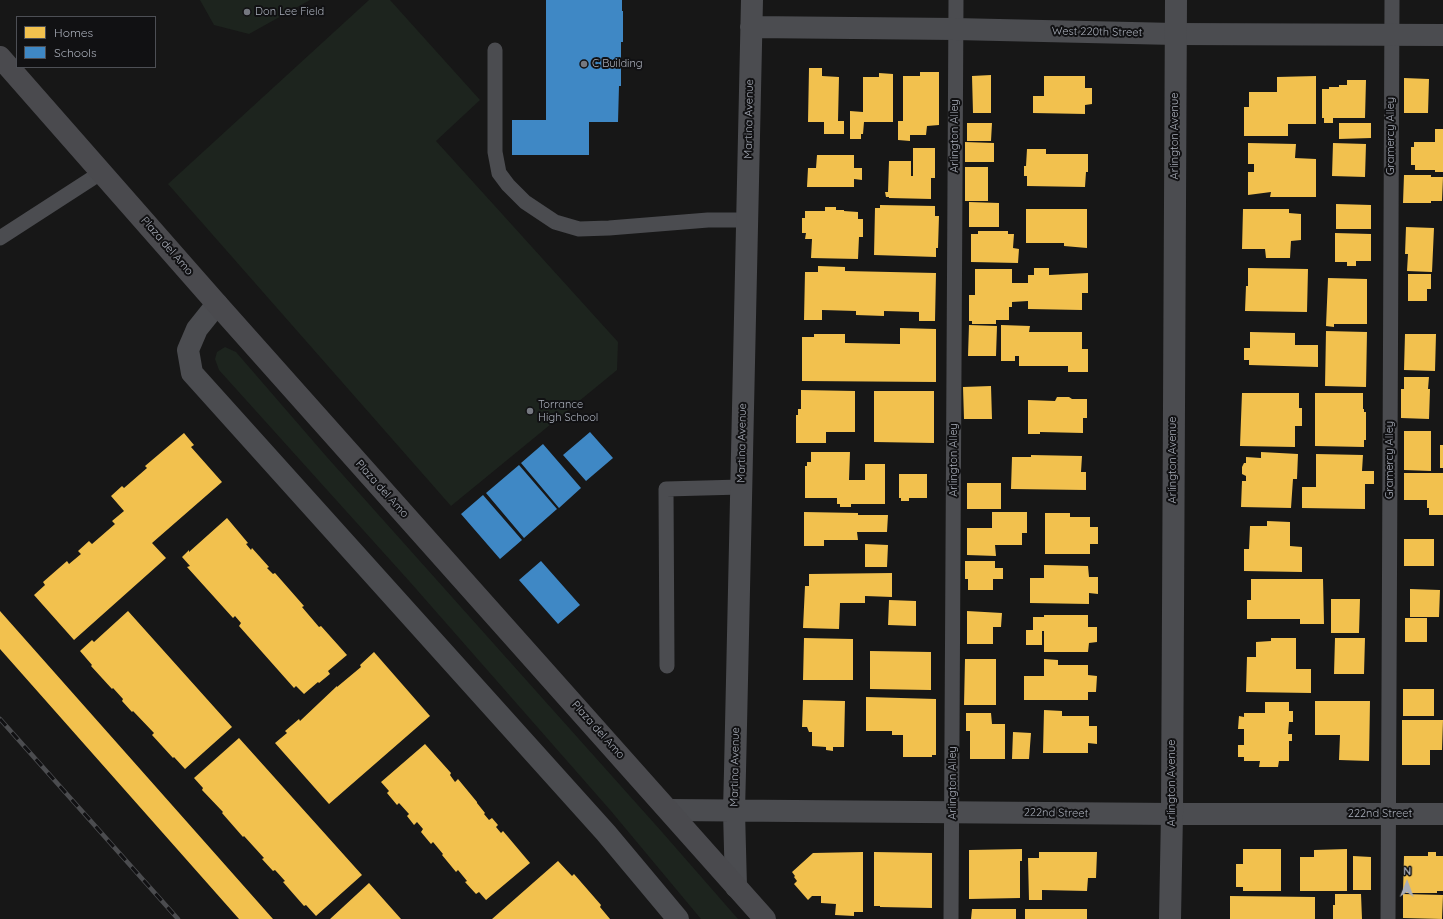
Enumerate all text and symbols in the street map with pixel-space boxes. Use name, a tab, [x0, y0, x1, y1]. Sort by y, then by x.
place label: Don Lee Field	[255, 5, 324, 19]
marker: Don Lee Field	[242, 7, 252, 17]
legend	[16, 16, 156, 68]
text: Homes	[54, 25, 93, 40]
street label: West 220th Street	[1052, 25, 1142, 39]
text: Schools	[54, 45, 97, 60]
place label: C Building	[592, 57, 643, 71]
marker: C Building	[579, 59, 589, 69]
street label: Martina Avenue	[742, 79, 756, 159]
street label: Arlington Avenue	[1168, 93, 1182, 179]
street label: Gramercy Alley	[1384, 97, 1398, 175]
street label: Arlington Alley	[948, 99, 962, 173]
street label: Plaza del Amo	[138, 214, 196, 278]
place label: Torrance High School	[538, 398, 598, 424]
street label: Martina Avenue	[735, 403, 749, 483]
marker: Torrance High School	[525, 406, 535, 416]
street label: Arlington Avenue	[1166, 417, 1180, 503]
street label: Gramercy Alley	[1383, 421, 1397, 499]
street label: Arlington Alley	[947, 423, 961, 497]
street label: Plaza del Amo	[353, 457, 411, 521]
street label: Plaza del Amo	[569, 698, 627, 762]
street label: Martina Avenue	[728, 727, 742, 807]
street label: Arlington Avenue	[1165, 740, 1179, 826]
street label: Arlington Alley	[946, 746, 960, 820]
street label: 222nd Street	[1024, 806, 1088, 820]
street label: 222nd Street	[1348, 807, 1412, 821]
north arrow	[1387, 863, 1427, 903]
text: N	[1403, 864, 1411, 878]

